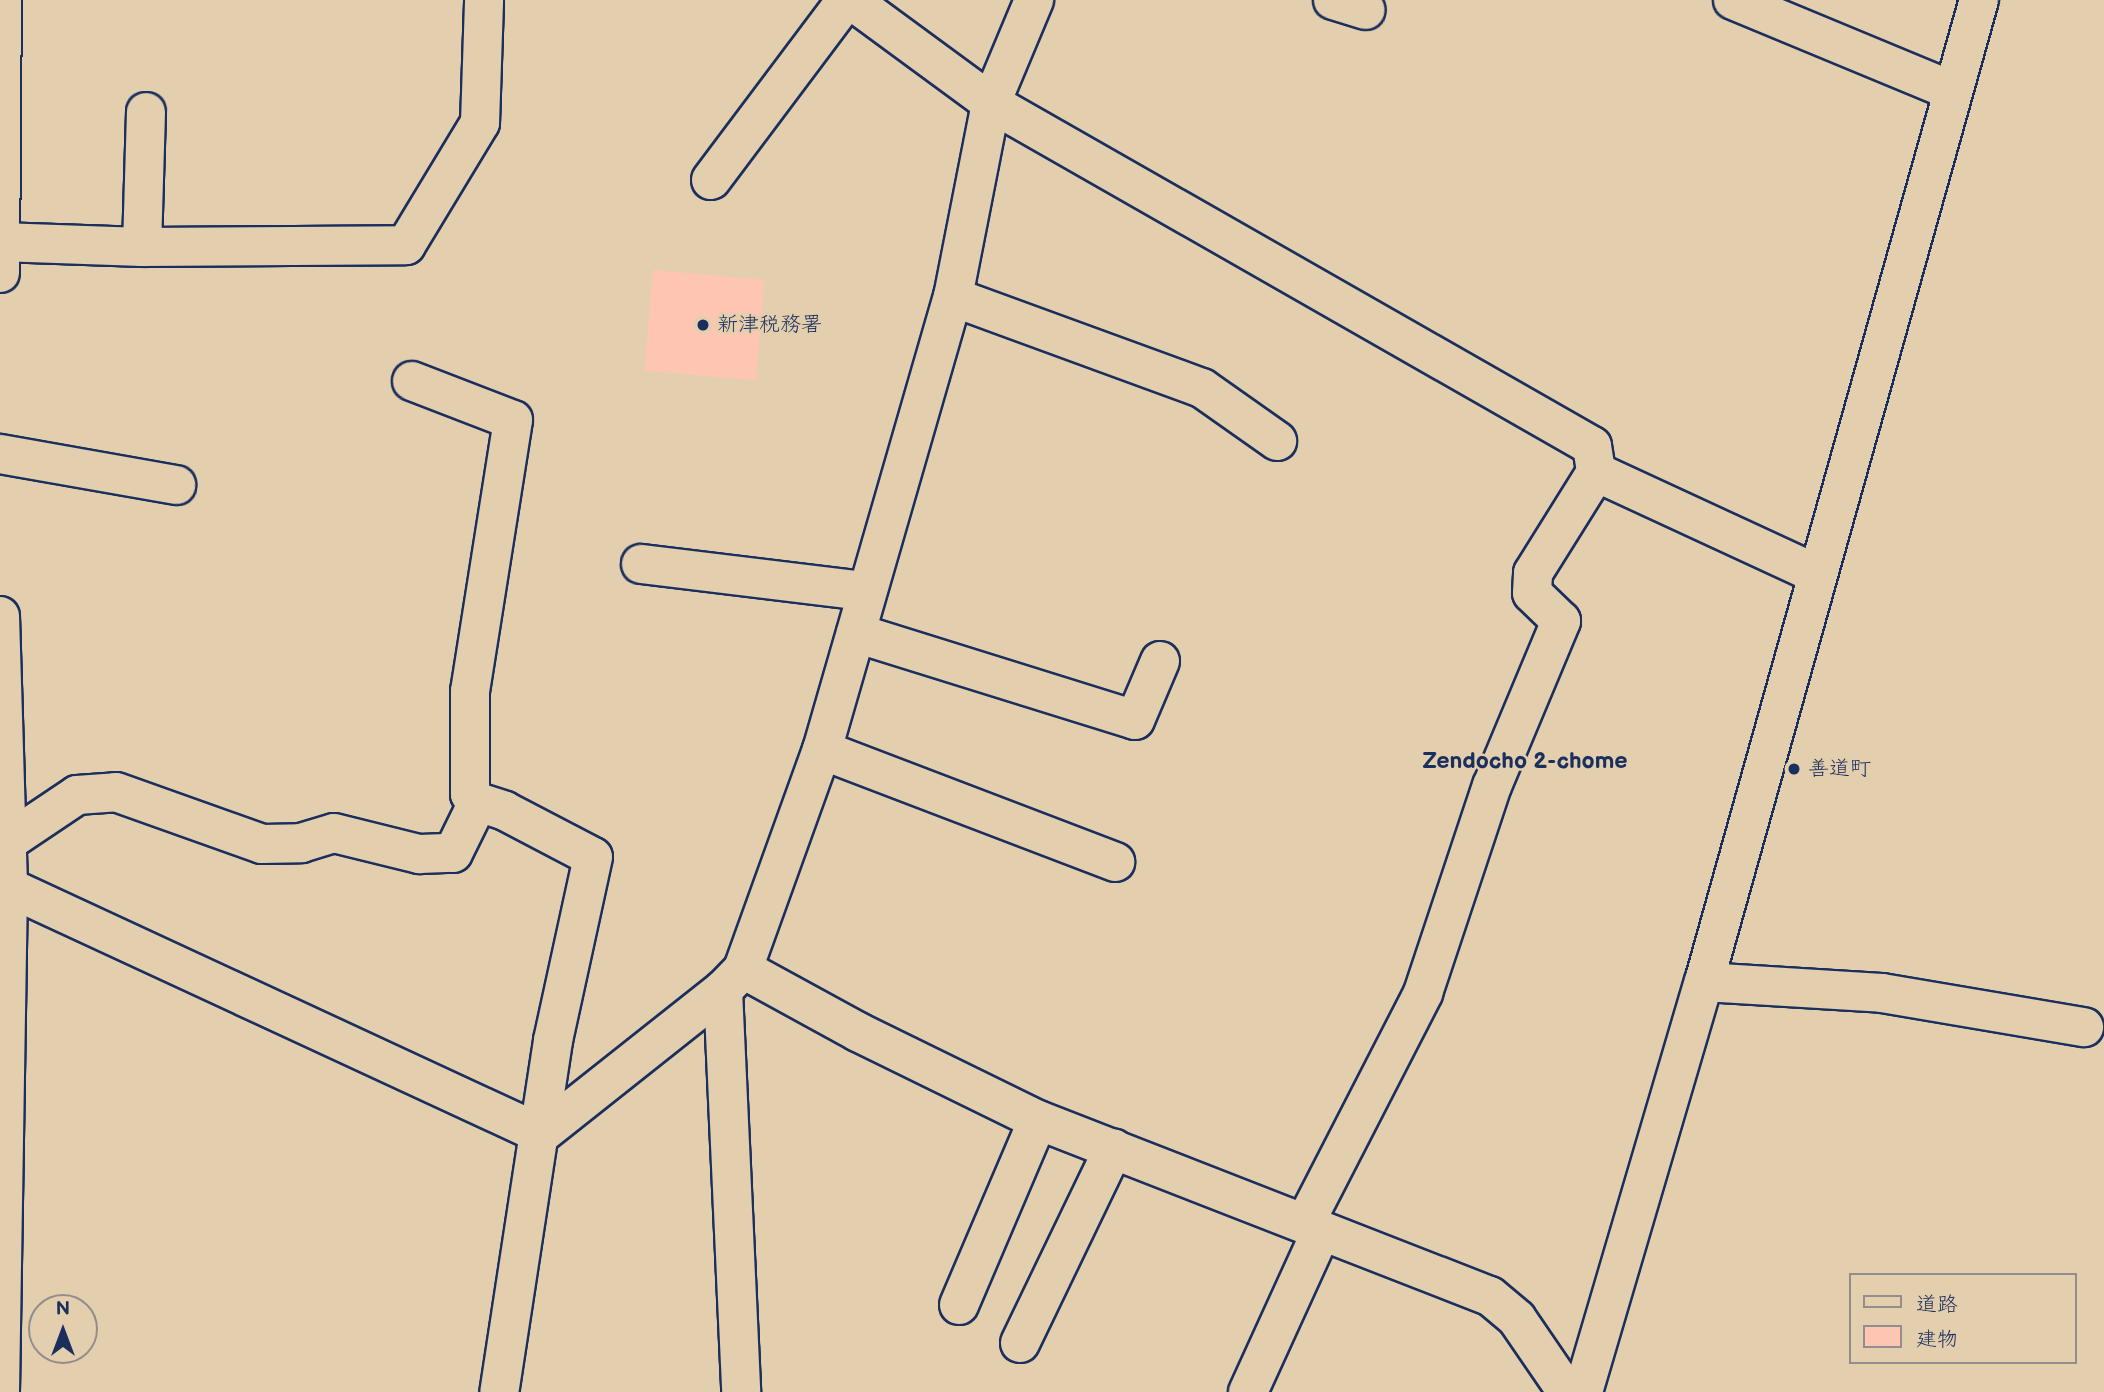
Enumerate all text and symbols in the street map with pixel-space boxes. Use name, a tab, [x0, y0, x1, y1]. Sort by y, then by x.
place label: 新津税務署	[717, 312, 822, 338]
marker: 新津税務署	[695, 317, 711, 333]
district label: Zendocho 2-chome	[1422, 747, 1628, 775]
place label: 善道町	[1808, 756, 1871, 782]
marker: 善道町	[1786, 761, 1802, 777]
legend	[1848, 1273, 2076, 1364]
text: 道路	[1916, 1292, 1958, 1317]
north arrow	[28, 1294, 98, 1364]
text: N	[56, 1298, 70, 1321]
text: 建物	[1916, 1327, 1958, 1352]

